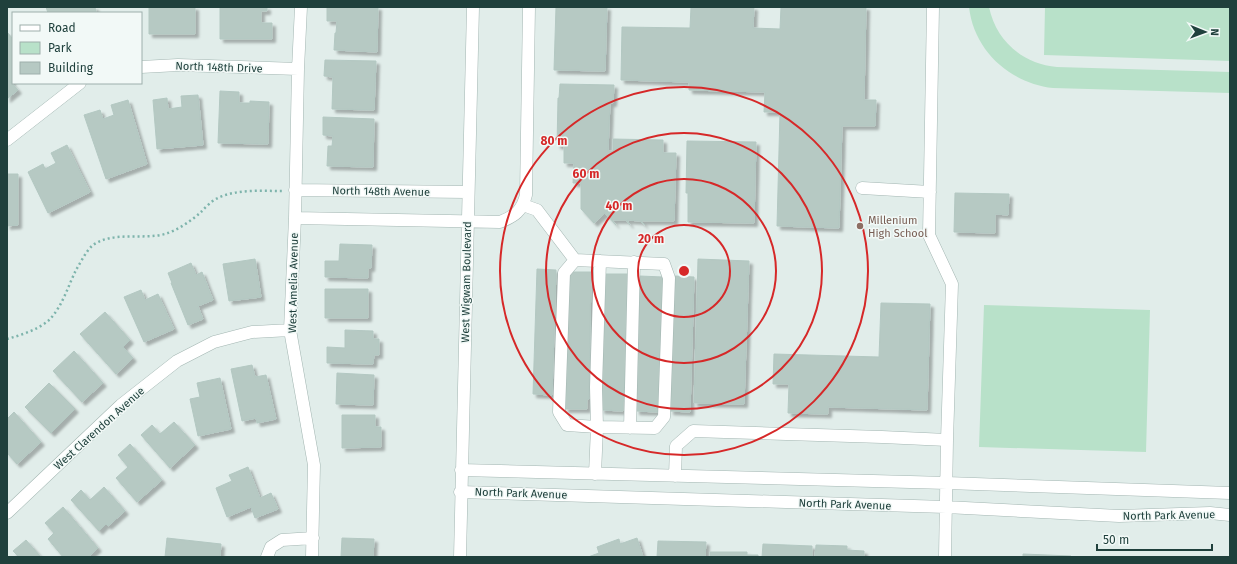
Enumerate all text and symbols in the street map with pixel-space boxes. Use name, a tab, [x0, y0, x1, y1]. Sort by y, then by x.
legend	[12, 12, 142, 84]
north arrow	[1185, 12, 1225, 52]
text: Road	[48, 21, 76, 35]
text: N	[1208, 28, 1221, 36]
text: Park	[48, 41, 72, 55]
street label: North 148th Drive	[175, 59, 263, 76]
text: Building	[48, 61, 94, 75]
text: 80 m	[541, 134, 567, 148]
text: 60 m	[573, 167, 599, 181]
street label: North 148th Avenue	[332, 184, 430, 199]
text: 40 m	[606, 199, 632, 213]
place label: Millenium High School	[868, 214, 927, 240]
street label: West Wigwam Boulevard	[459, 221, 474, 343]
marker: Millenium High School	[855, 221, 865, 231]
text: 20 m	[638, 232, 664, 246]
street label: West Amelia Avenue	[286, 233, 301, 333]
centre of rings	[677, 264, 691, 278]
street label: West Clarendon Avenue	[51, 384, 147, 472]
street label: North Park Avenue	[474, 485, 567, 502]
street label: North Park Avenue	[798, 496, 891, 513]
street label: North Park Avenue	[1123, 508, 1215, 523]
scale bar	[1097, 526, 1212, 552]
text: 50 m	[1103, 533, 1129, 547]

